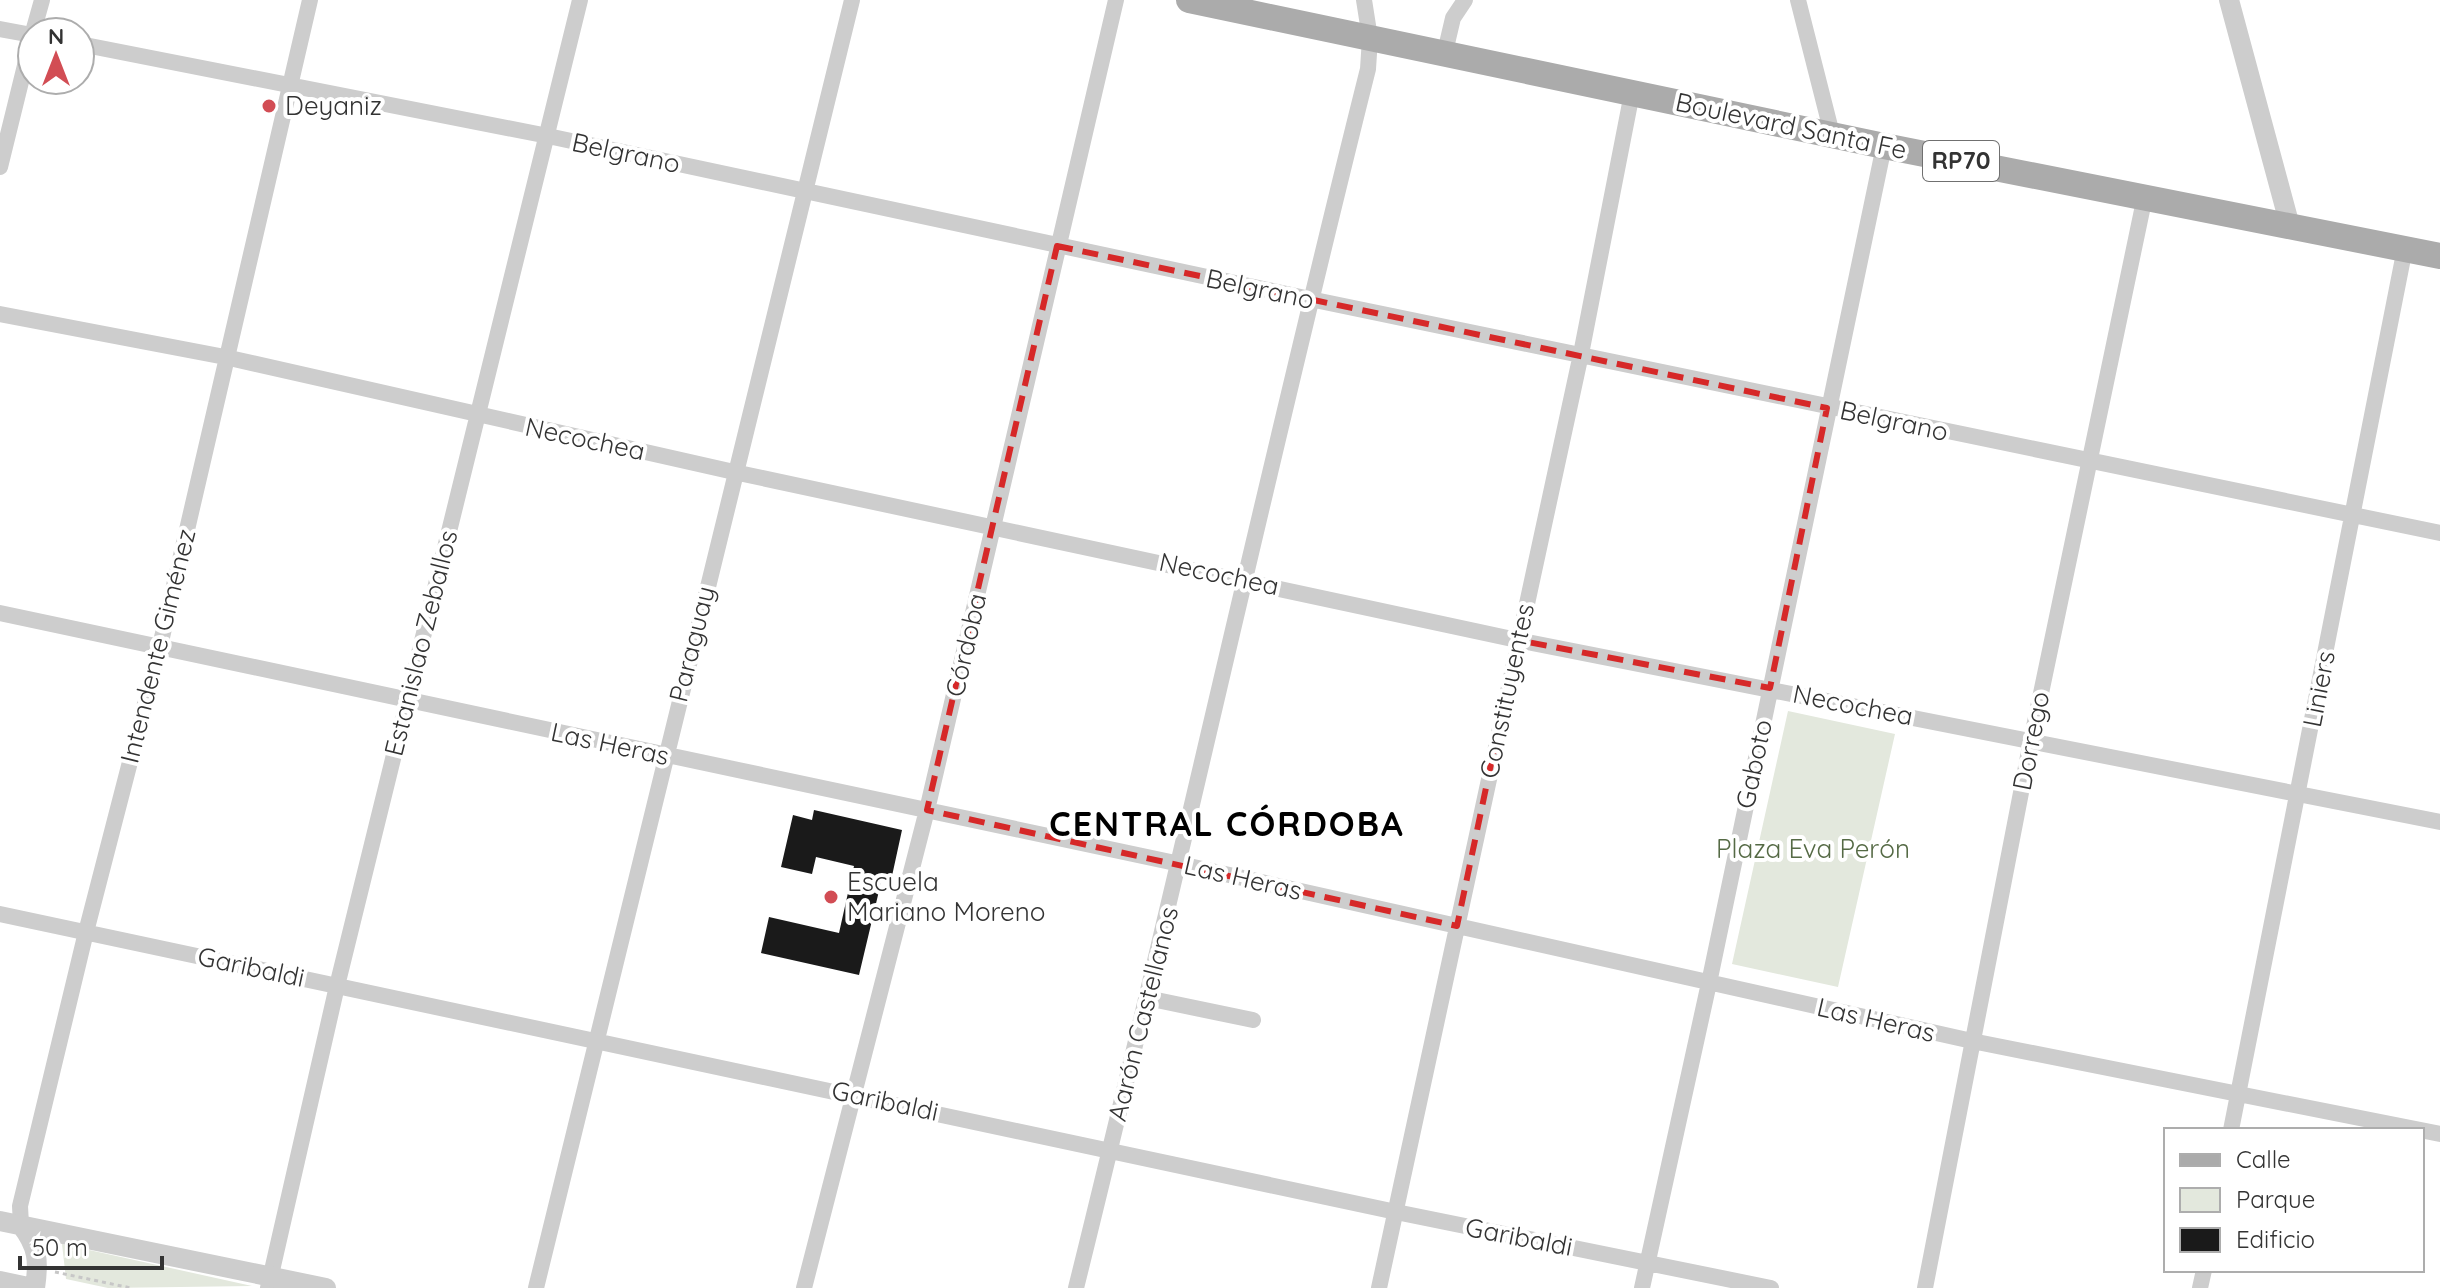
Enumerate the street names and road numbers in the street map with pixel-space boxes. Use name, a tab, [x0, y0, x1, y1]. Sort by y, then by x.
street label: Boulevard Santa Fe	[1672, 85, 1910, 166]
street label: Belgrano	[569, 125, 683, 180]
road number: RP70	[1923, 141, 1999, 181]
street label: Belgrano	[1203, 261, 1317, 316]
street label: Belgrano	[1837, 393, 1951, 448]
street label: Necochea	[522, 410, 648, 467]
street label: Intendente Giménez	[112, 525, 203, 766]
street label: Estanislao Zeballos	[377, 527, 465, 759]
street label: Necochea	[1156, 545, 1282, 602]
street label: Paraguay	[661, 583, 722, 705]
street label: Córdoba	[938, 590, 993, 700]
street label: Constituyentes	[1472, 600, 1541, 781]
street label: Liniers	[2295, 648, 2342, 730]
street label: Necochea	[1790, 677, 1916, 732]
street label: Dorrego	[2005, 689, 2056, 793]
street label: Las Heras	[548, 715, 672, 772]
street label: Gaboto	[1728, 716, 1779, 811]
street label: Las Heras	[1181, 848, 1305, 907]
street label: Aarón Castellanos	[1100, 903, 1185, 1125]
street label: Garibaldi	[195, 939, 308, 994]
street label: Las Heras	[1814, 990, 1938, 1049]
street label: Garibaldi	[829, 1073, 942, 1128]
street label: Garibaldi	[1463, 1210, 1575, 1263]

